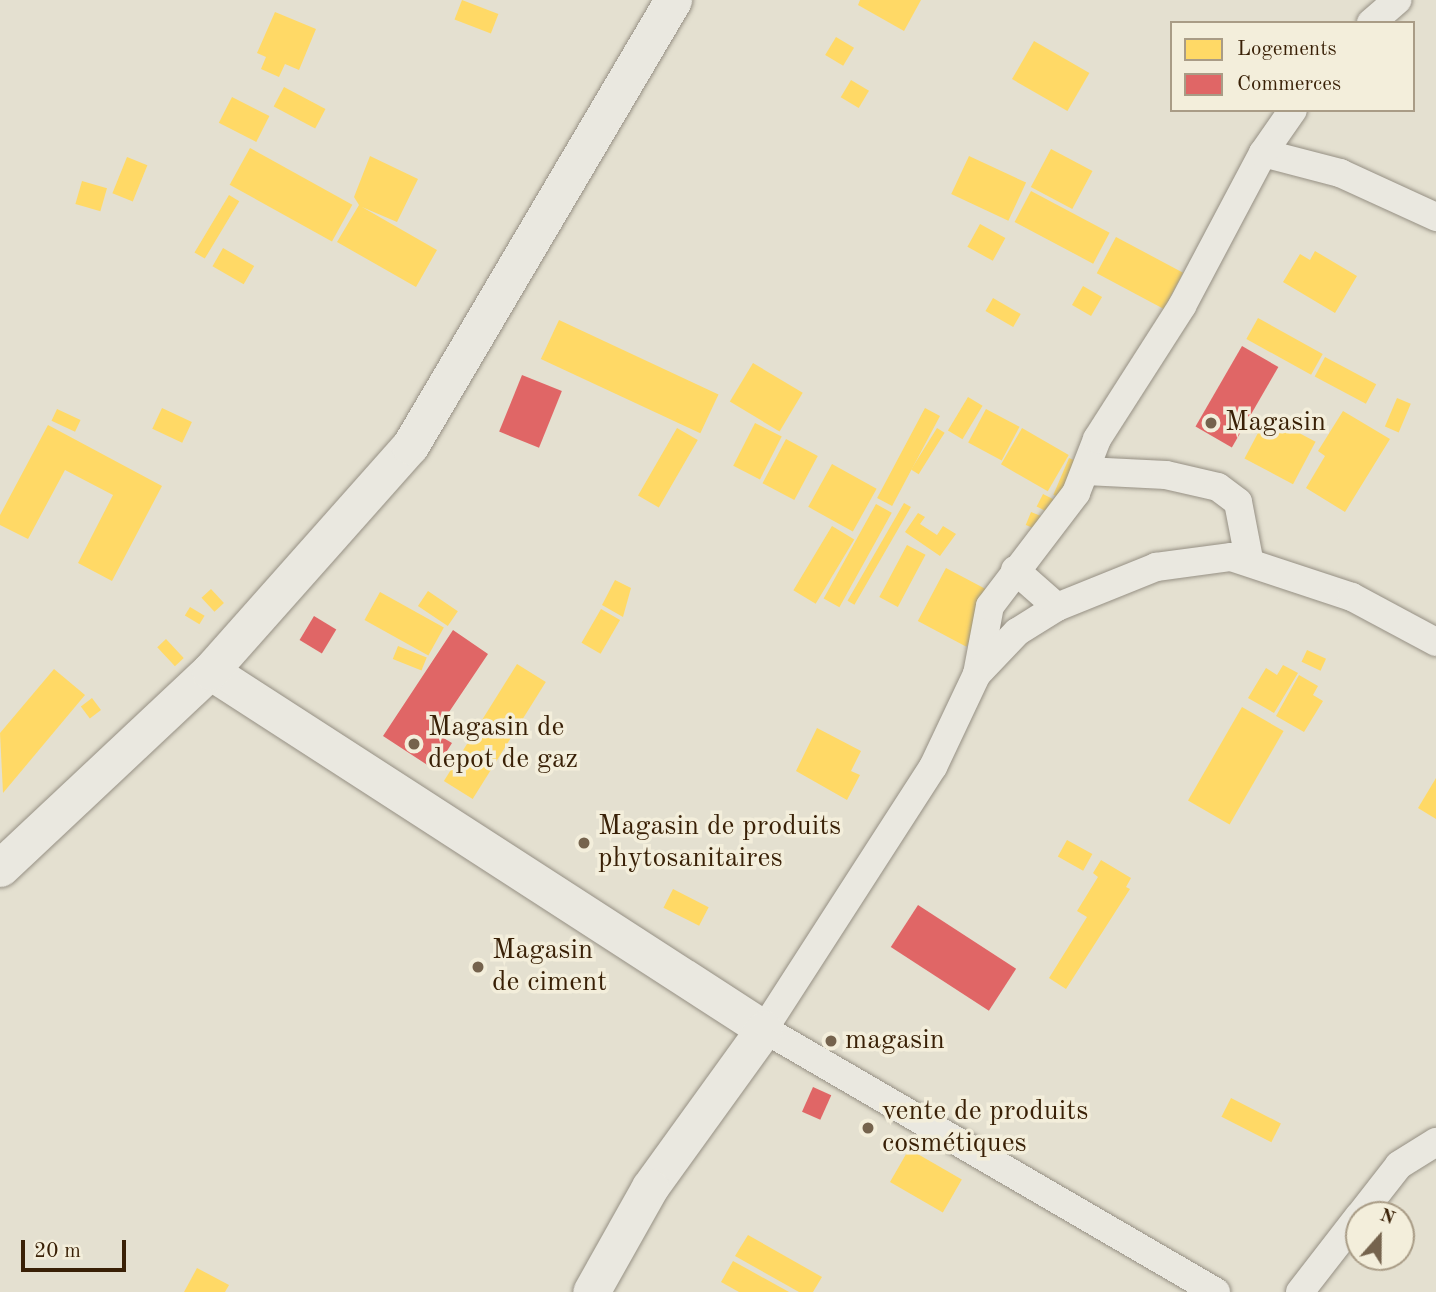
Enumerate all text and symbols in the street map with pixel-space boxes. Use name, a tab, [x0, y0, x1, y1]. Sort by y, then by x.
legend	[1170, 21, 1415, 112]
text: Logements	[1237, 39, 1337, 60]
text: Commerces	[1237, 74, 1341, 95]
place label: Magasin	[1225, 406, 1326, 440]
marker: Magasin	[1203, 415, 1219, 431]
place label: Magasin de depot de gaz	[428, 711, 578, 777]
marker: Magasin de depot de gaz	[406, 736, 422, 752]
place label: Magasin de produits phytosanitaires	[598, 810, 841, 876]
marker: Magasin de produits phytosanitaires	[576, 835, 592, 851]
place label: Magasin de ciment	[492, 934, 607, 1000]
marker: Magasin de ciment	[470, 959, 486, 975]
place label: magasin	[845, 1024, 945, 1058]
marker: magasin	[823, 1033, 839, 1049]
place label: vente de produits cosmétiques	[882, 1095, 1088, 1161]
marker: vente de produits cosmétiques	[860, 1120, 876, 1136]
north arrow	[1345, 1201, 1415, 1271]
text: N	[1377, 1206, 1397, 1229]
scale bar	[24, 1226, 130, 1270]
text: 20 m	[34, 1241, 81, 1262]

